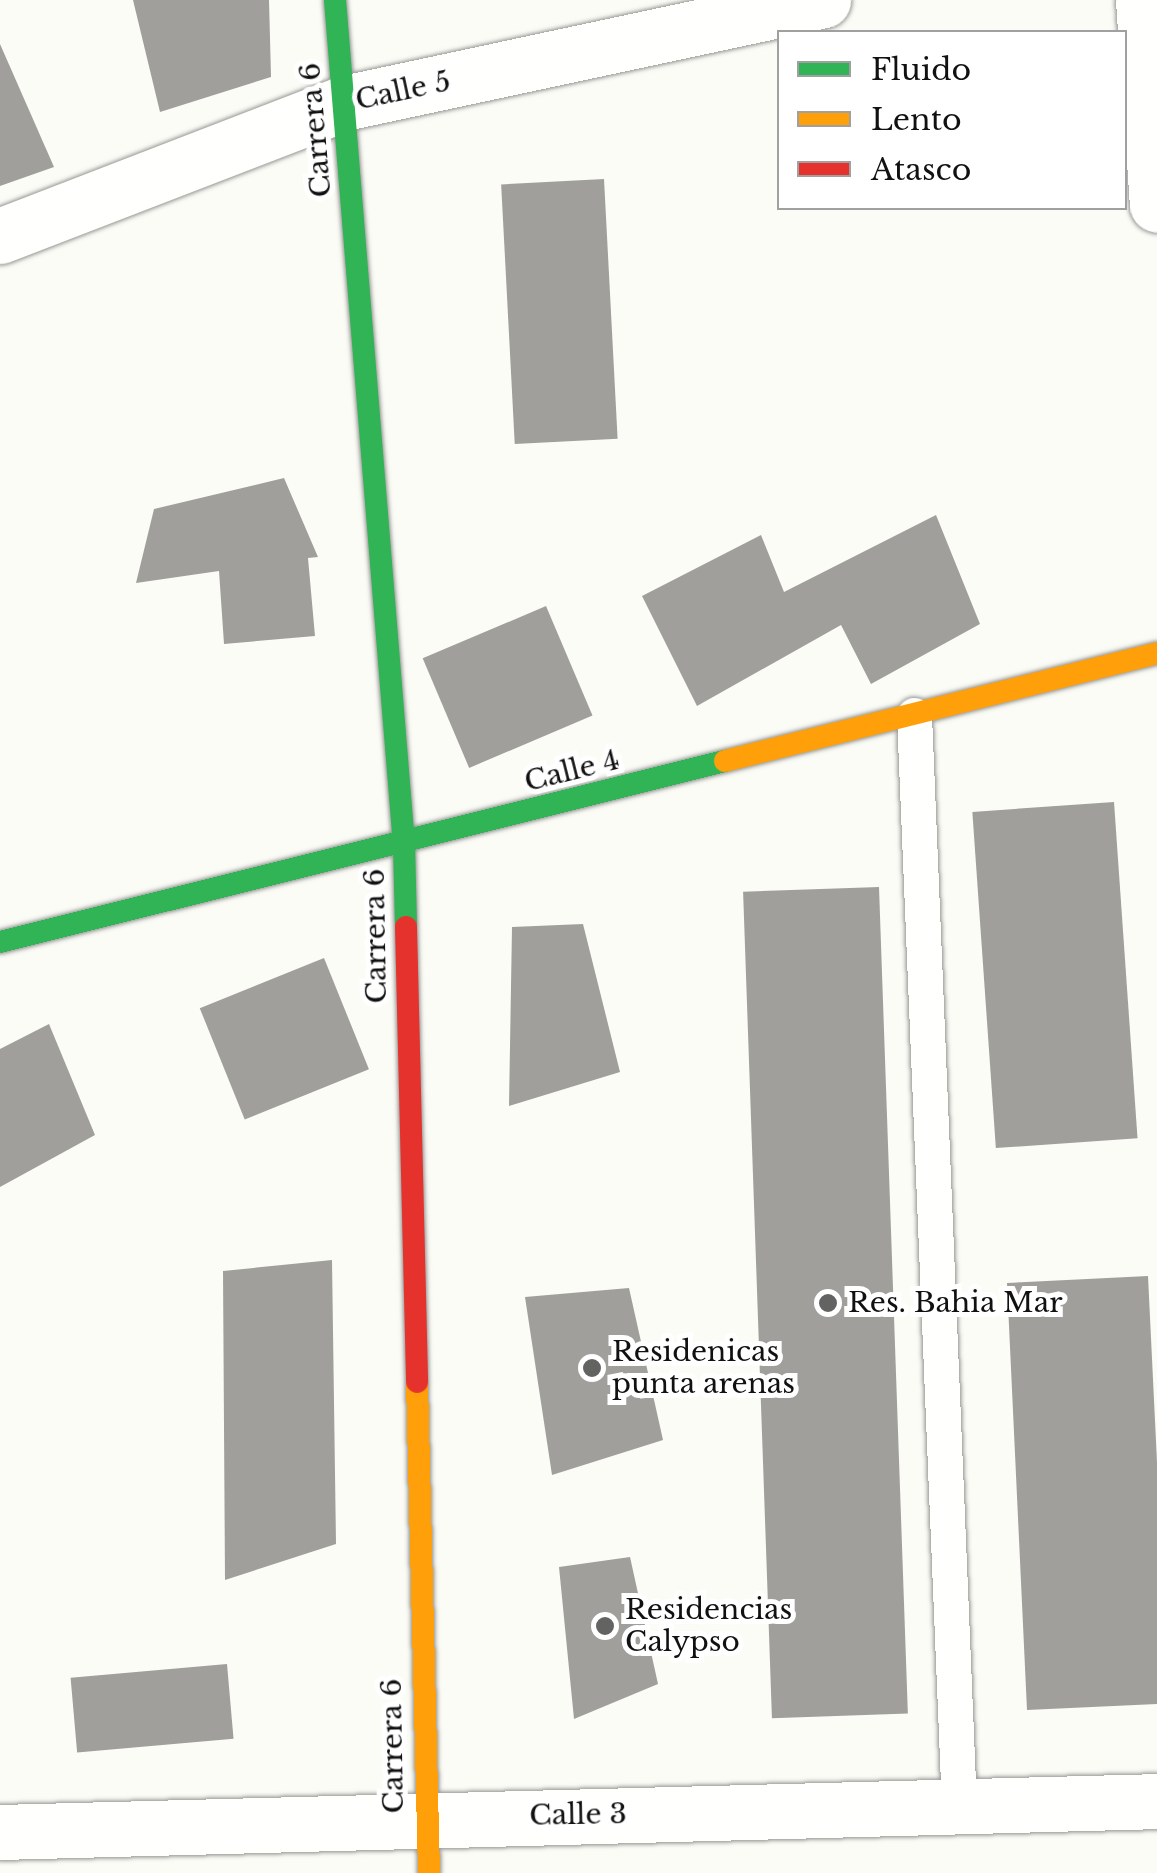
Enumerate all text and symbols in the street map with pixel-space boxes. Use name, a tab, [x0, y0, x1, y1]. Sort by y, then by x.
legend	[777, 30, 1127, 210]
text: Fluido	[871, 51, 971, 88]
street label: Carrera 6	[293, 61, 339, 199]
street label: Calle 5	[352, 65, 454, 117]
text: Lento	[871, 101, 962, 138]
text: Atasco	[871, 151, 971, 188]
street label: Calle 4	[521, 743, 623, 799]
street label: Carrera 6	[358, 868, 394, 1004]
place label: Res. Bahia Mar	[848, 1286, 1063, 1320]
marker: Res. Bahia Mar	[817, 1292, 839, 1314]
place label: Residenicas punta arenas	[612, 1335, 795, 1401]
marker: Residenicas punta arenas	[581, 1357, 603, 1379]
place label: Residencias Calypso	[625, 1593, 792, 1659]
marker: Residencias Calypso	[594, 1615, 616, 1637]
street label: Carrera 6	[375, 1678, 411, 1814]
street label: Calle 3	[529, 1797, 627, 1833]

